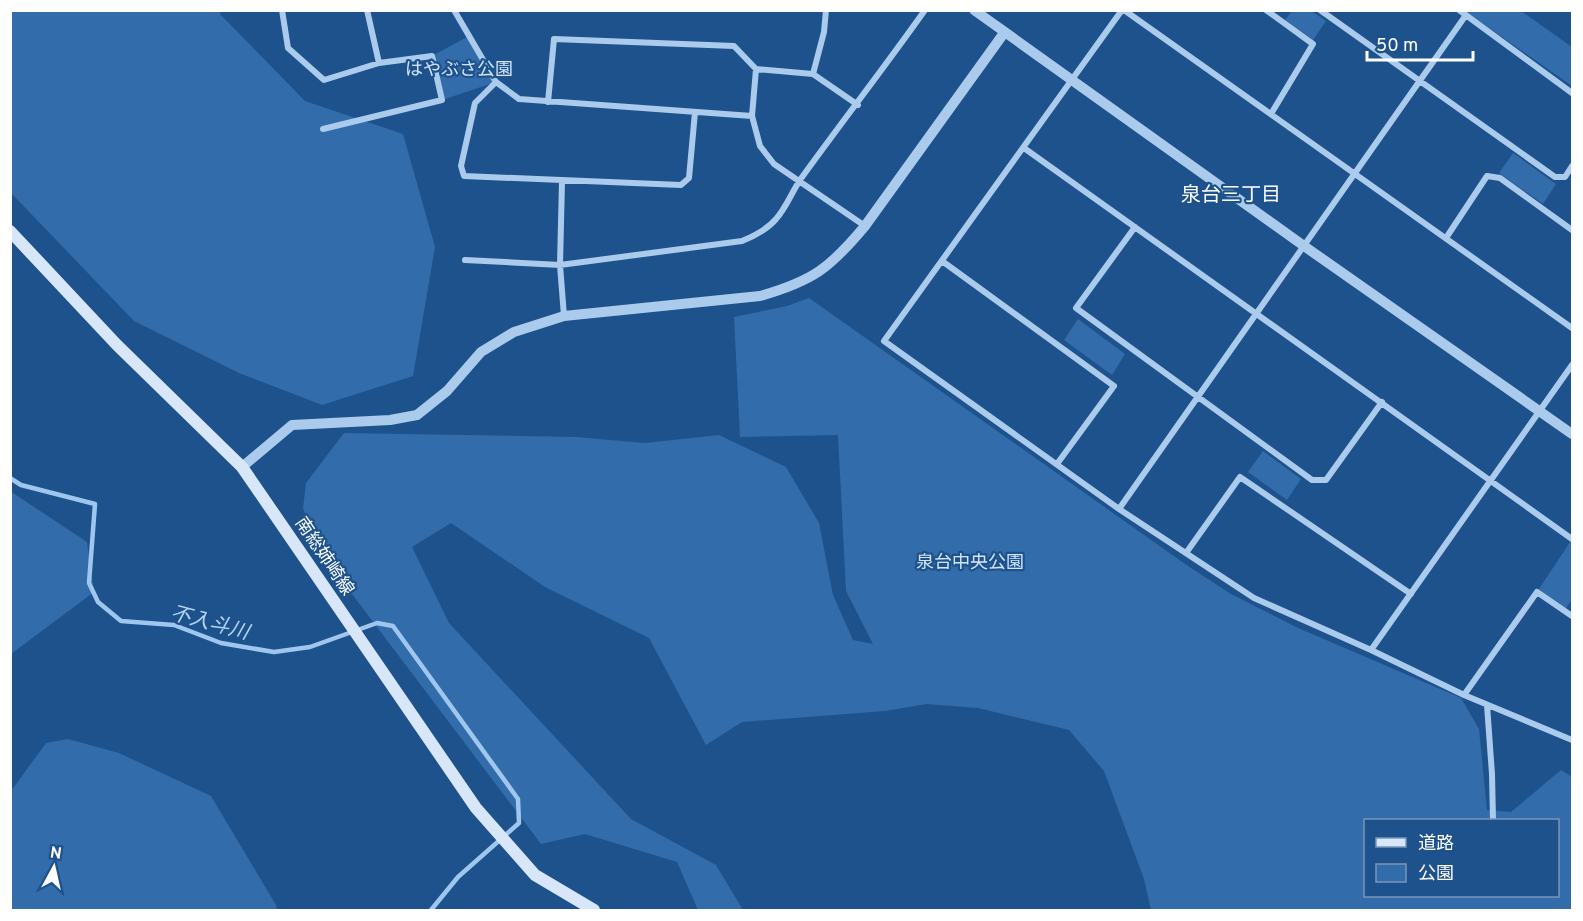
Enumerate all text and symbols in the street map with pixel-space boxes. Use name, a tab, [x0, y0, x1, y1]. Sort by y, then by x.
scale bar	[1367, 24, 1474, 62]
text: 50 m	[1376, 35, 1418, 58]
park label: はやぶさ公園	[405, 59, 513, 82]
district label: 泉台三丁目	[1181, 183, 1281, 209]
street label: 南総姉崎線	[289, 513, 358, 601]
park label: 泉台中央公園	[916, 552, 1024, 575]
water label: 不入斗川	[167, 601, 253, 647]
legend	[1364, 819, 1559, 897]
text: 道路	[1418, 833, 1454, 856]
north arrow	[24, 837, 84, 897]
text: N	[49, 843, 63, 865]
text: 公園	[1418, 863, 1454, 886]

